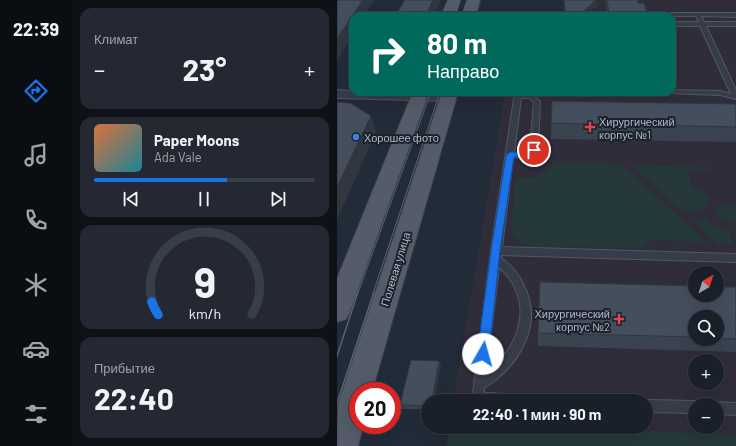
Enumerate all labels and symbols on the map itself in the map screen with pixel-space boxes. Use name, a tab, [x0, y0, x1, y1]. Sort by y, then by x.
place label: Хирургический корпус №1	[599, 115, 675, 141]
marker: Хирургический корпус №1	[584, 121, 596, 133]
place label: Хорошее фото	[364, 131, 439, 144]
marker: Хорошее фото	[351, 132, 361, 142]
pin	[517, 133, 551, 167]
street label: Полевая улица	[378, 230, 413, 308]
north arrow	[688, 266, 724, 302]
place label: Хирургический корпус №2	[534, 307, 610, 333]
marker: Хирургический корпус №2	[613, 313, 625, 325]
position arrow	[462, 333, 504, 375]
speed limit sign: 20	[349, 382, 401, 434]

